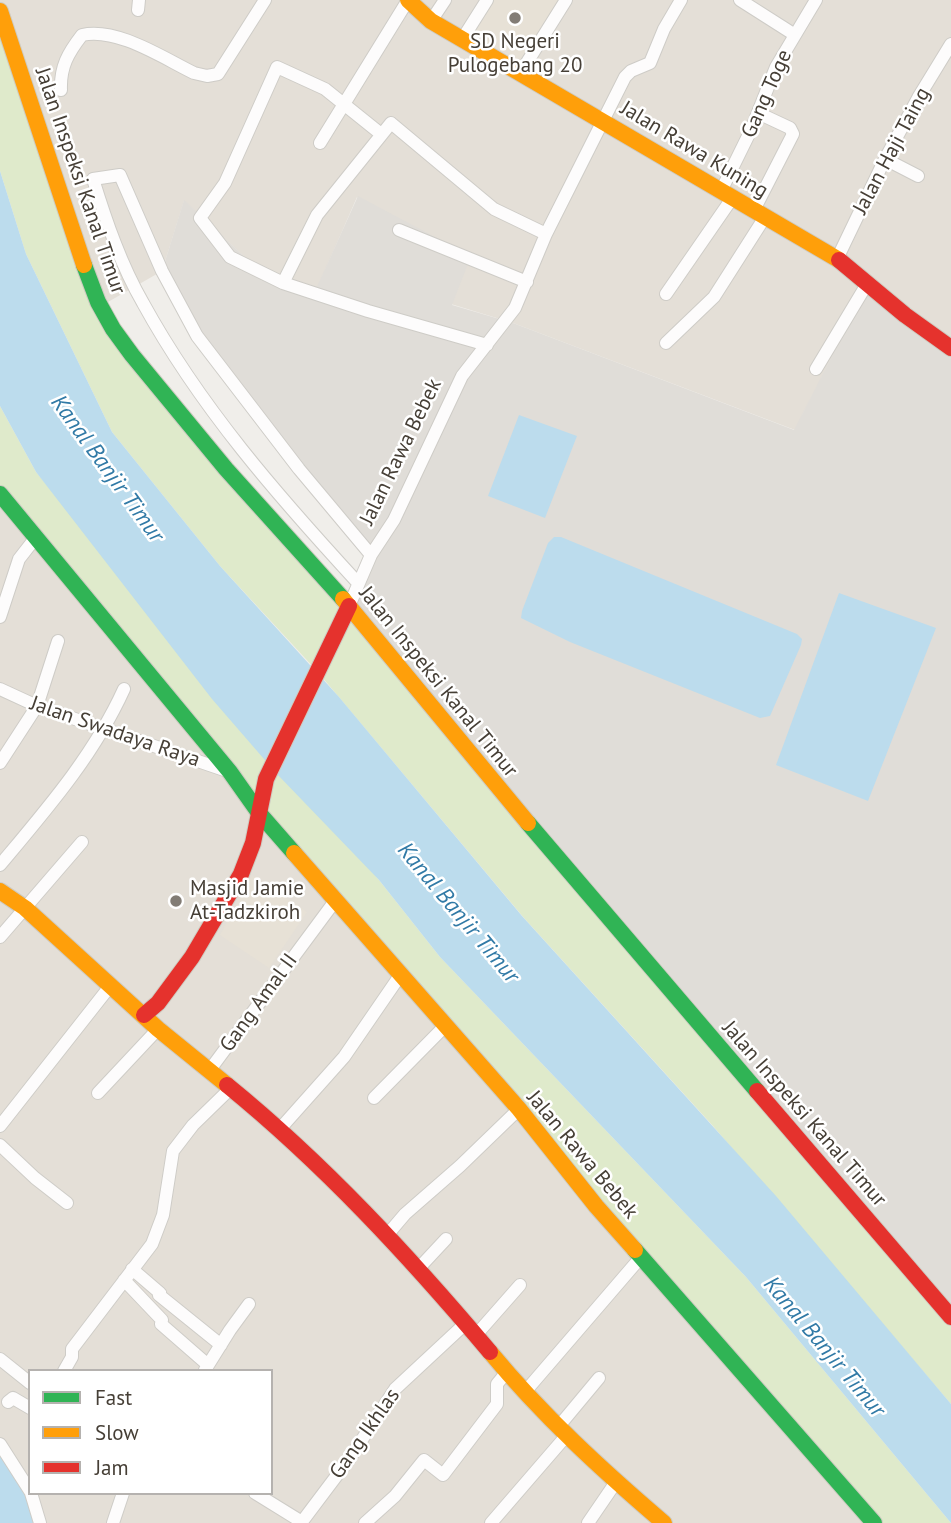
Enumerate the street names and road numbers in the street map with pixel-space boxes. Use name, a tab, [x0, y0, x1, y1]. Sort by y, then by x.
street label: Gang Toge	[736, 46, 798, 142]
street label: Jalan Inspeksi Kanal Timur	[29, 64, 131, 298]
street label: Jalan Haji Taing	[848, 83, 936, 219]
street label: Jalan Rawa Kuning	[616, 96, 772, 204]
street label: Jalan Rawa Bebek	[355, 375, 447, 529]
street label: Jalan Inspeksi Kanal Timur	[353, 582, 523, 782]
street label: Jalan Swadaya Raya	[27, 691, 203, 773]
street label: Gang Amal II	[215, 949, 303, 1057]
street label: Jalan Inspeksi Kanal Timur	[716, 1016, 892, 1212]
street label: Jalan Rawa Bebek	[521, 1086, 643, 1224]
street label: Gang Ikhlas	[325, 1384, 405, 1484]

